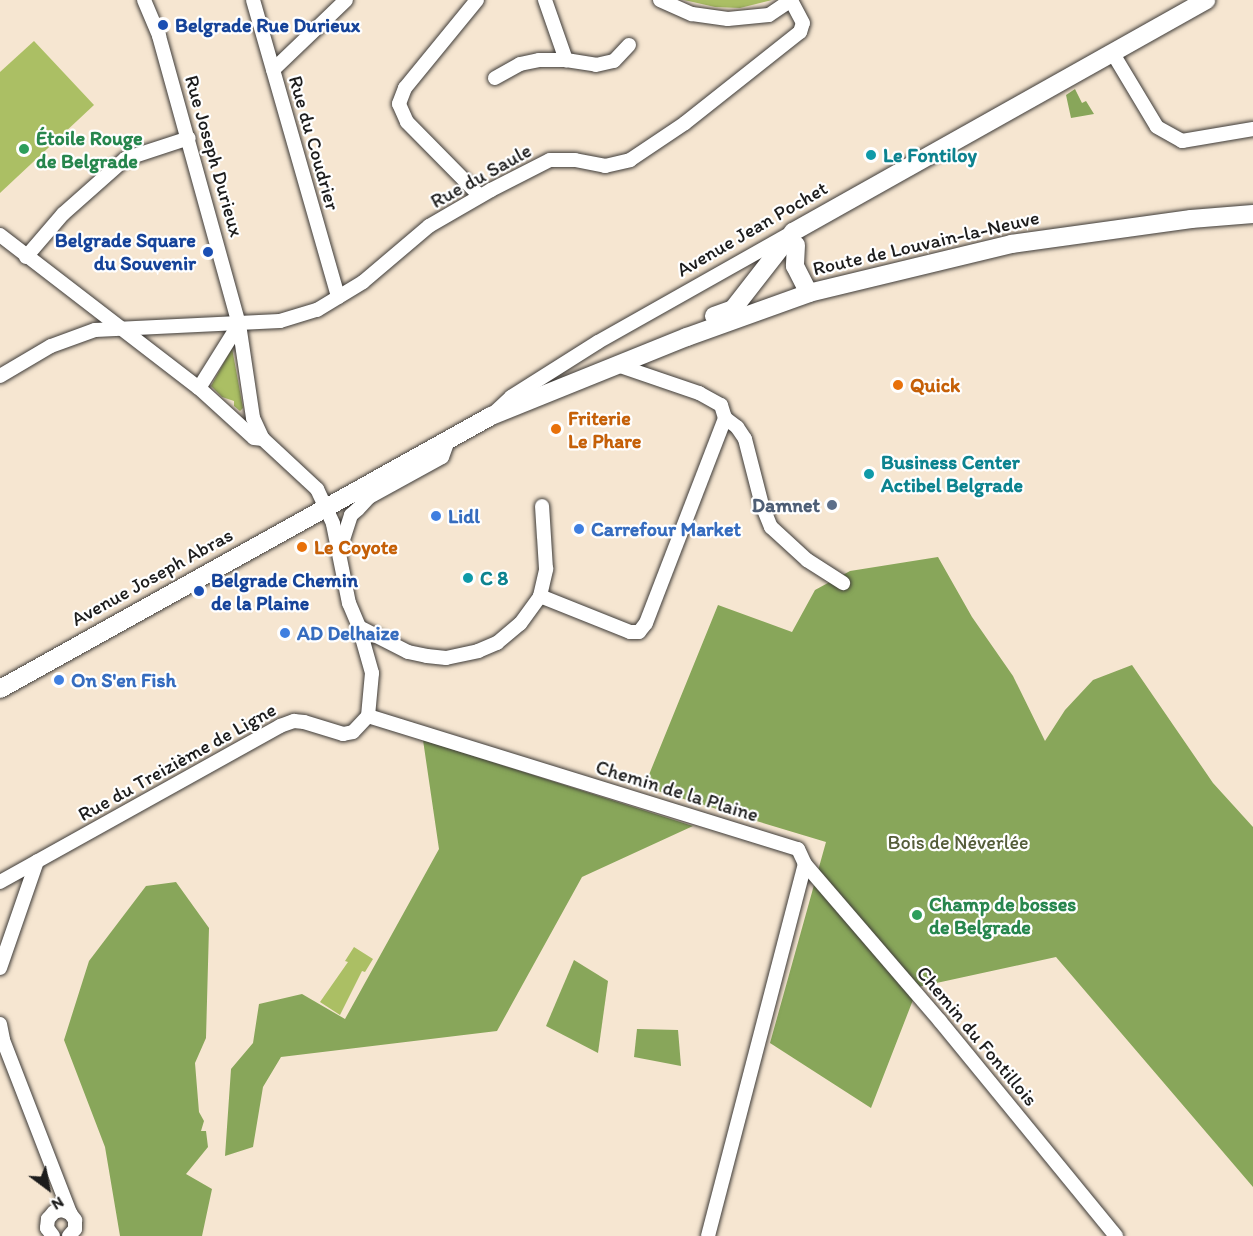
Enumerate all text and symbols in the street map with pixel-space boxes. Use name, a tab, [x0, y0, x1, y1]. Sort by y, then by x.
place label: Belgrade Rue Durieux	[175, 13, 361, 37]
marker: Belgrade Rue Durieux	[156, 18, 170, 32]
street label: Rue Joseph Durieux	[179, 72, 249, 240]
street label: Rue du Coudrier	[283, 73, 345, 213]
place label: Étoile Rouge de Belgrade	[36, 126, 143, 173]
street label: Rue du Saule	[426, 138, 536, 214]
marker: Étoile Rouge de Belgrade	[17, 142, 31, 156]
place label: Le Fontiloy	[883, 143, 976, 167]
marker: Le Fontiloy	[864, 148, 878, 162]
street label: Avenue Jean Pochet	[673, 176, 831, 282]
street label: Route de Louvain-la-Neuve	[811, 205, 1041, 281]
place label: Belgrade Square du Souvenir	[55, 228, 196, 275]
marker: Belgrade Square du Souvenir	[201, 245, 215, 259]
place label: Quick	[910, 373, 960, 397]
marker: Quick	[891, 378, 905, 392]
place label: Friterie Le Phare	[568, 406, 642, 453]
marker: Friterie Le Phare	[549, 422, 563, 436]
place label: Business Center Actibel Belgrade	[881, 450, 1023, 497]
marker: Business Center Actibel Belgrade	[862, 467, 876, 481]
place label: Damnet	[752, 493, 820, 517]
marker: Damnet	[825, 498, 839, 512]
place label: Lidl	[448, 504, 480, 528]
marker: Lidl	[429, 509, 443, 523]
place label: Carrefour Market	[591, 517, 742, 541]
marker: Carrefour Market	[572, 522, 586, 536]
street label: Avenue Joseph Abras	[67, 523, 237, 631]
place label: Le Coyote	[314, 535, 398, 559]
marker: Le Coyote	[295, 540, 309, 554]
place label: C 8	[480, 566, 508, 590]
place label: Belgrade Chemin de la Plaine	[211, 568, 358, 615]
marker: C 8	[461, 571, 475, 585]
marker: Belgrade Chemin de la Plaine	[192, 584, 206, 598]
place label: AD Delhaize	[297, 621, 400, 645]
marker: AD Delhaize	[278, 626, 292, 640]
place label: On S'en Fish	[71, 668, 176, 692]
marker: On S'en Fish	[52, 673, 66, 687]
street label: Rue du Treizième de Ligne	[74, 698, 280, 826]
street label: Chemin de la Plaine	[593, 755, 761, 827]
park label: Bois de Néverlée	[888, 830, 1028, 854]
place label: Champ de bosses de Belgrade	[929, 892, 1076, 939]
marker: Champ de bosses de Belgrade	[910, 908, 924, 922]
street label: Chemin du Fontillois	[911, 961, 1043, 1111]
north arrow	[18, 1158, 78, 1218]
text: N	[48, 1193, 67, 1215]

